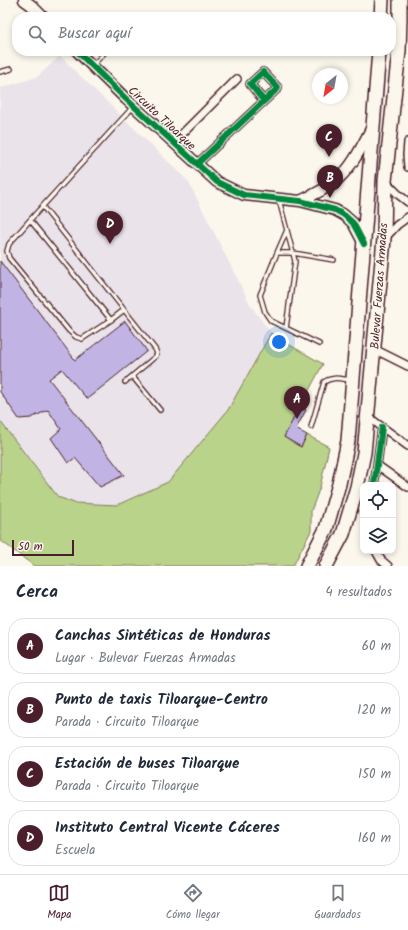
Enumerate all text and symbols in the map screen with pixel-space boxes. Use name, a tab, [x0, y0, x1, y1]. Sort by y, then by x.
search box	[12, 12, 396, 56]
text: Buscar aquí	[58, 22, 131, 46]
icon: search	[26, 23, 48, 45]
north arrow	[312, 68, 348, 104]
street label: Circuito Tiloarque	[123, 82, 200, 155]
pin: C	[316, 124, 342, 157]
pin: B	[317, 165, 343, 198]
pin: D	[97, 211, 123, 244]
street label: Bulevar Fuerzas Armadas	[366, 222, 393, 350]
your location	[269, 332, 289, 352]
pin: A	[284, 386, 310, 419]
map controls	[360, 482, 396, 554]
button: locate	[360, 482, 396, 518]
button: layers	[360, 518, 396, 554]
scale bar	[12, 538, 74, 557]
text: 50 m	[18, 538, 43, 556]
text: Cerca	[16, 579, 58, 606]
text: 4 resultados	[325, 582, 392, 603]
text: Canchas Sintéticas de Honduras	[55, 624, 270, 648]
text: A	[26, 636, 34, 657]
text: 60 m	[362, 636, 391, 657]
text: Lugar · Bulevar Fuerzas Armadas	[55, 648, 236, 669]
text: Punto de taxis Tiloarque-Centro	[55, 688, 268, 712]
text: B	[26, 700, 34, 721]
text: 120 m	[357, 700, 391, 721]
text: Parada · Circuito Tiloarque	[55, 712, 199, 733]
text: Estación de buses Tiloarque	[55, 752, 239, 776]
text: C	[26, 764, 34, 785]
text: 150 m	[358, 764, 391, 785]
text: Parada · Circuito Tiloarque	[55, 776, 199, 797]
text: Instituto Central Vicente Cáceres	[55, 816, 280, 840]
text: D	[26, 828, 34, 849]
text: 160 m	[358, 828, 391, 849]
text: Escuela	[55, 840, 95, 861]
tab: Mapa	[47, 882, 71, 924]
tab: Cómo llegar	[166, 882, 220, 924]
tab: Guardados	[314, 882, 361, 924]

